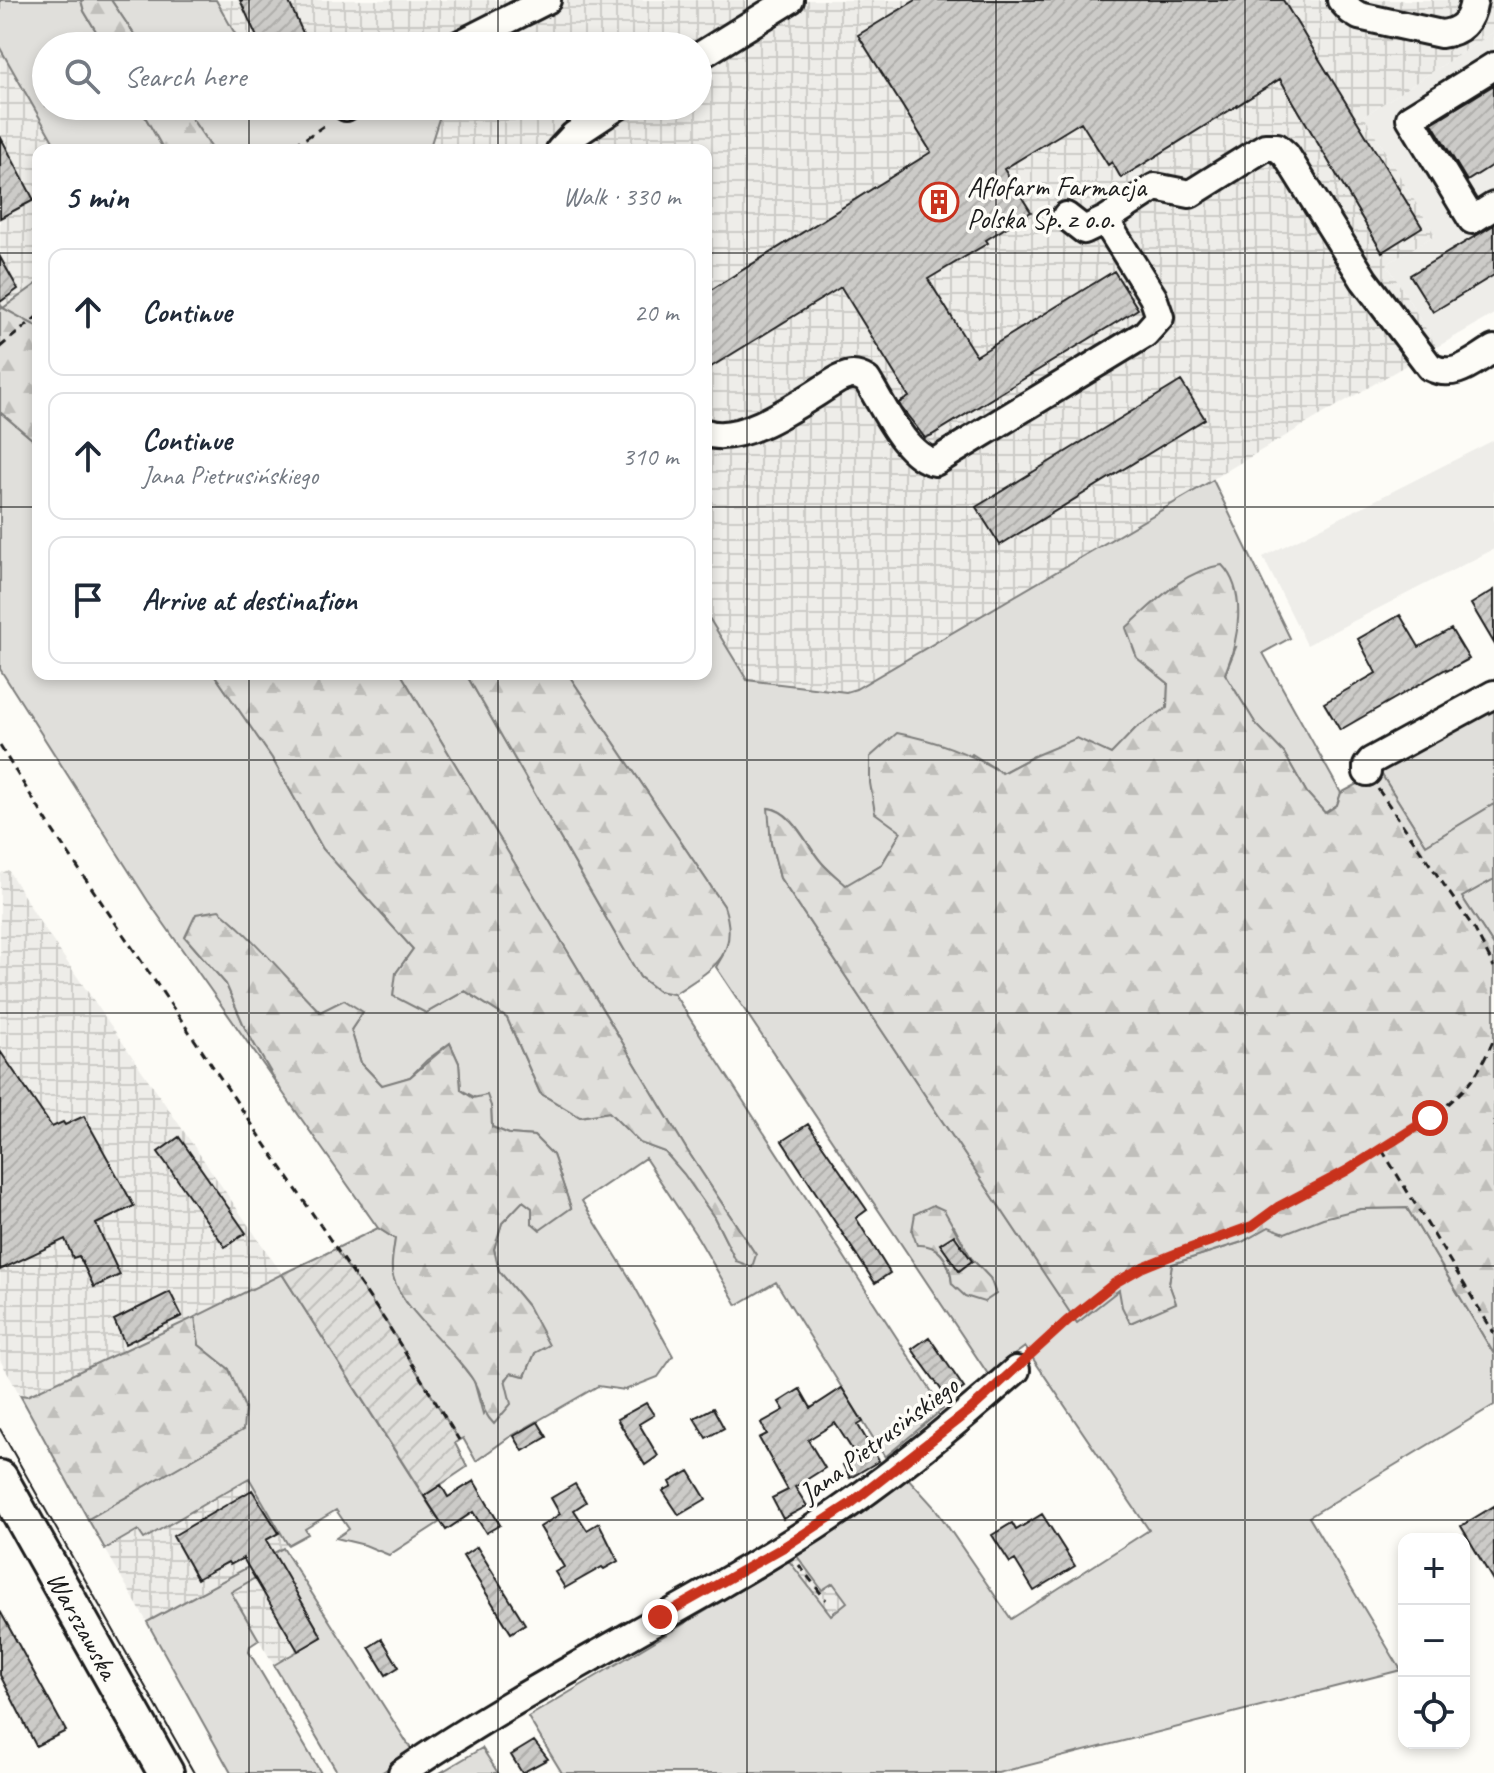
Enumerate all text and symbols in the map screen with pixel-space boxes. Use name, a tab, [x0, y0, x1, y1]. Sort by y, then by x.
search box	[32, 32, 712, 120]
icon: search	[60, 54, 104, 98]
text: Search here	[124, 57, 246, 95]
place label: Aflofarm Farmacja Polska Sp. z o.o.	[967, 169, 1148, 236]
text: 5 min	[64, 175, 129, 218]
text: Walk · 330 m	[563, 180, 680, 213]
building icon: Aflofarm Farmacja Polska Sp. z o.o.	[918, 181, 960, 223]
icon: ahead	[66, 290, 110, 334]
text: Continue	[142, 293, 232, 331]
text: 20 m	[634, 296, 678, 329]
text: Continue	[142, 421, 232, 459]
icon: ahead	[66, 434, 110, 478]
text: 310 m	[622, 440, 678, 473]
text: Jana Pietrusińskiego	[142, 459, 318, 492]
icon: arrive	[66, 578, 110, 622]
text: Arrive at destination	[142, 581, 357, 619]
route start	[1412, 1100, 1448, 1136]
street label: Jana Pietrusińskiego	[790, 1367, 966, 1512]
map controls	[1398, 1533, 1470, 1749]
button: +	[1398, 1533, 1470, 1605]
street label: Warszawska	[39, 1565, 128, 1687]
route end	[642, 1599, 678, 1635]
button: −	[1398, 1605, 1470, 1677]
button: locate	[1398, 1677, 1470, 1749]

